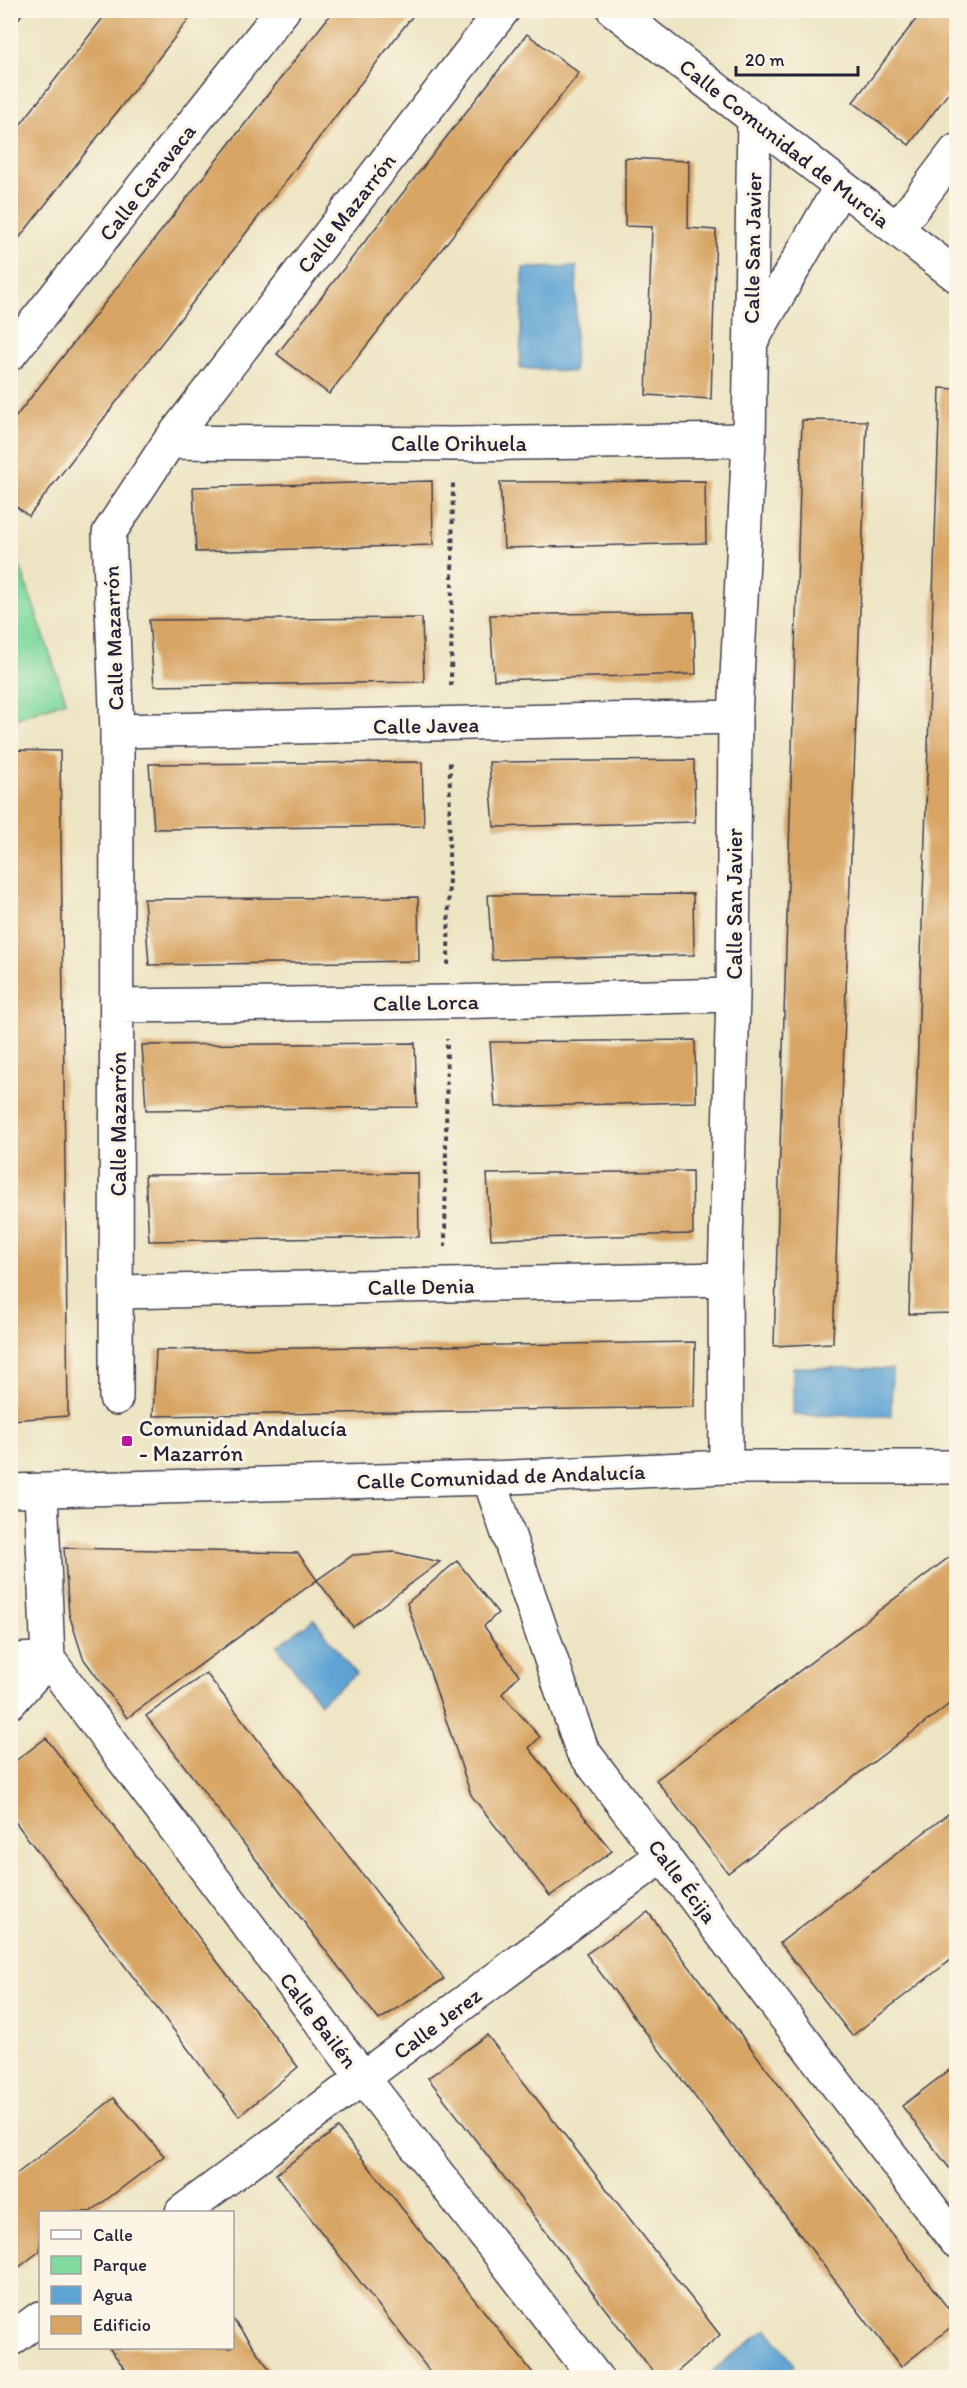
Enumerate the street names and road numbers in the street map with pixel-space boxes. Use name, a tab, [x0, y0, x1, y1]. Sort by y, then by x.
street label: Calle Comunidad de Murcia	[674, 53, 896, 234]
street label: Calle Caravaca	[93, 118, 202, 246]
street label: Calle Mazarrón	[291, 147, 402, 279]
street label: Calle San Javier	[738, 171, 767, 324]
street label: Calle Orihuela	[391, 430, 527, 457]
street label: Calle Mazarrón	[97, 565, 130, 711]
street label: Calle Javea	[373, 711, 480, 740]
street label: Calle San Javier	[721, 828, 748, 980]
street label: Calle Lorca	[373, 988, 480, 1017]
street label: Calle Mazarrón	[105, 1051, 132, 1197]
street label: Calle Denia	[367, 1272, 475, 1301]
street label: Calle Comunidad de Andalucía	[356, 1458, 647, 1495]
street label: Calle Écija	[642, 1834, 723, 1929]
street label: Calle Bailén	[274, 1967, 364, 2074]
street label: Calle Jerez	[388, 1981, 487, 2065]

